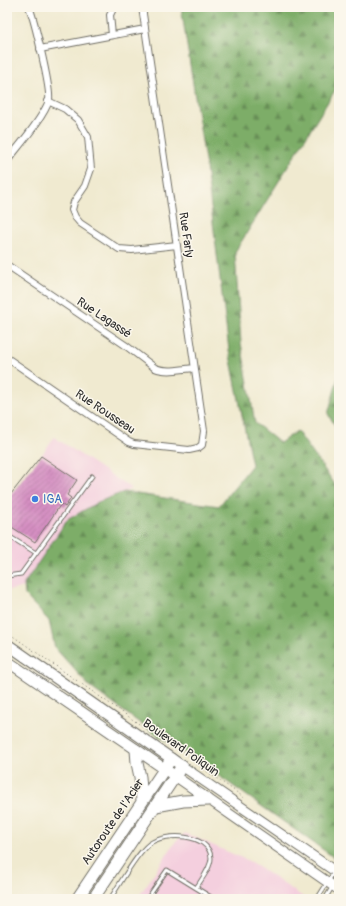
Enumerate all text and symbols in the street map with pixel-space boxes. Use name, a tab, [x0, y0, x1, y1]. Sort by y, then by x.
street label: Rue Farly	[175, 211, 197, 259]
street label: Rue Lagassé	[74, 294, 134, 342]
street label: Rue Rousseau	[72, 387, 138, 437]
place label: IGA	[43, 492, 62, 507]
marker: IGA	[30, 494, 40, 504]
street label: Boulevard Poliquin	[140, 716, 222, 780]
street label: Autoroute de l'Acier	[79, 776, 148, 868]

